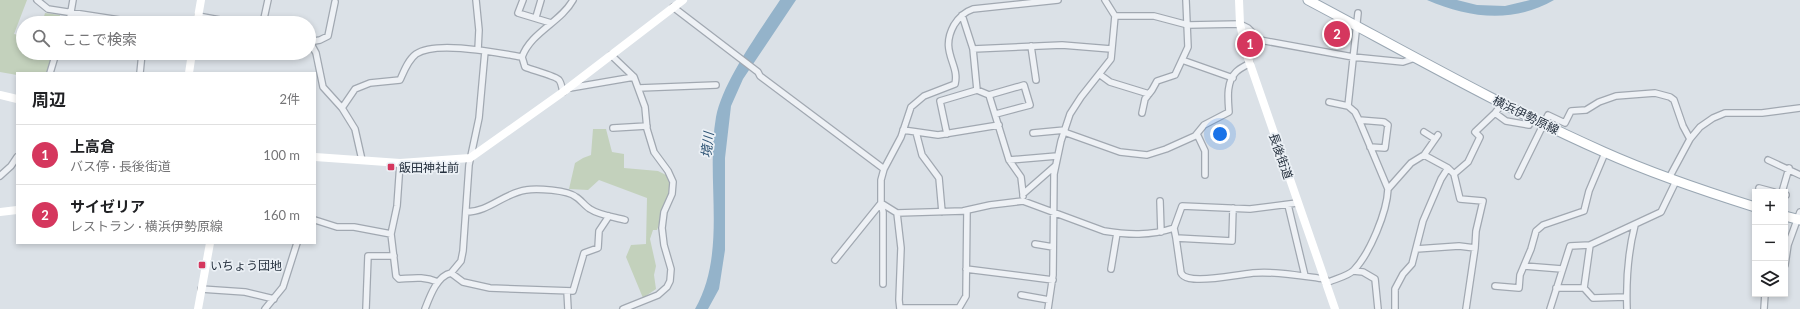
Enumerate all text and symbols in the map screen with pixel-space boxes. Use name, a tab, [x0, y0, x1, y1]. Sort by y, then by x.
search box	[16, 16, 316, 60]
pin: 2	[1324, 19, 1350, 49]
icon: search	[30, 27, 52, 49]
pin: 1	[1237, 29, 1263, 59]
text: ここで検索	[62, 30, 137, 48]
text: 周辺	[32, 89, 66, 110]
text: 2件	[279, 91, 300, 107]
street label: 横浜伊勢原線	[1490, 92, 1562, 138]
your location	[1210, 124, 1230, 144]
water label: 境川	[698, 129, 717, 159]
street label: 長後街道	[1266, 131, 1296, 181]
text: 上高倉	[70, 137, 115, 155]
text: 1	[41, 147, 49, 163]
text: 100 m	[263, 147, 300, 163]
text: バス停 · 長後街道	[70, 158, 171, 174]
place label: 飯田神社前	[399, 160, 459, 175]
marker: 飯田神社前	[386, 162, 396, 172]
map controls	[1752, 189, 1788, 297]
button: +	[1752, 189, 1788, 225]
text: サイゼリア	[70, 197, 145, 215]
text: 2	[41, 207, 49, 223]
text: 160 m	[263, 207, 300, 223]
text: レストラン · 横浜伊勢原線	[70, 218, 223, 234]
button: −	[1752, 225, 1788, 261]
place label: いちょう団地	[210, 258, 282, 273]
marker: いちょう団地	[197, 260, 207, 270]
button: layers	[1752, 261, 1788, 297]

